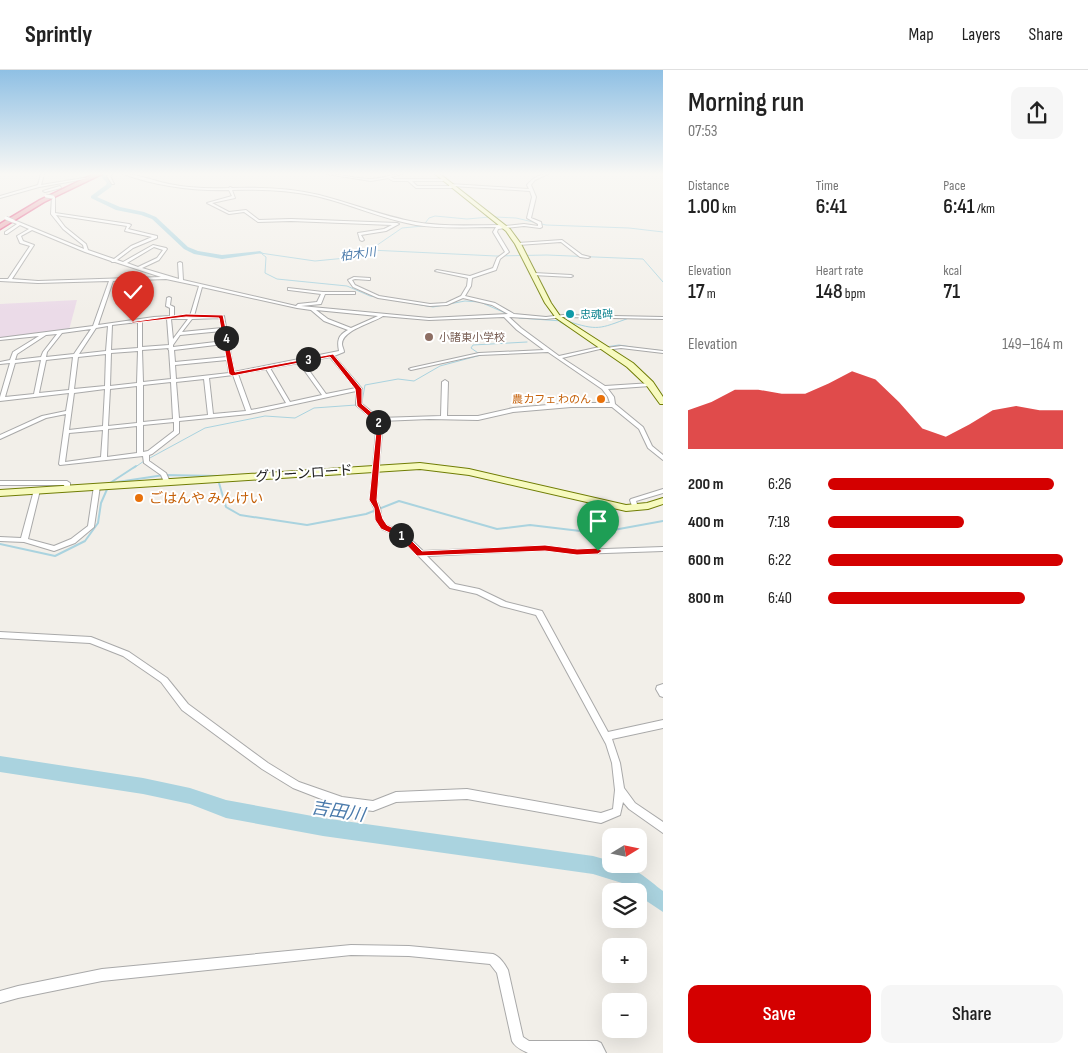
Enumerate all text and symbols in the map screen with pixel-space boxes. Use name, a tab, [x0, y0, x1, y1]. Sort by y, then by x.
text: Sprintly	[25, 20, 92, 49]
text: Map	[909, 24, 934, 45]
text: Layers	[962, 24, 1001, 45]
text: Share	[1029, 24, 1063, 45]
text: Morning run	[688, 86, 804, 119]
button: share	[1011, 87, 1063, 139]
text: 07:53	[688, 122, 718, 141]
text: Distance	[688, 177, 729, 194]
text: Time	[816, 177, 839, 194]
text: Pace	[943, 177, 966, 194]
text: 1.00	[688, 194, 720, 219]
text: 6:41	[816, 194, 847, 219]
text: 6:41	[943, 194, 975, 219]
text: km	[720, 200, 736, 217]
text: /km	[975, 200, 995, 217]
water label: 柏木川	[339, 244, 379, 264]
text: Elevation	[688, 262, 731, 279]
text: Heart rate	[816, 262, 863, 279]
text: kcal	[943, 262, 962, 279]
pin	[112, 271, 154, 322]
icon: check	[119, 278, 147, 306]
text: 17	[688, 279, 705, 304]
text: 148	[816, 279, 843, 304]
text: 71	[943, 279, 960, 304]
text: m	[705, 285, 716, 302]
text: bpm	[843, 285, 865, 302]
marker: 忠魂碑	[564, 308, 576, 320]
place label: 忠魂碑	[580, 308, 613, 321]
pin: 4	[214, 326, 238, 350]
text: 4	[223, 330, 230, 347]
marker: 小諸東小学校	[423, 331, 435, 343]
place label: 小諸東小学校	[439, 331, 505, 344]
text: Elevation	[688, 335, 737, 354]
text: 149–164 m	[1002, 335, 1063, 354]
pin: 3	[296, 346, 320, 372]
text: 3	[305, 351, 312, 368]
place label: 農カフェ わのん	[512, 393, 591, 406]
marker: 農カフェ わのん	[595, 393, 607, 405]
pin: 2	[366, 410, 390, 434]
text: 2	[375, 414, 382, 431]
street label: グリーンロード	[255, 462, 353, 485]
text: 200 m	[688, 475, 723, 494]
text: 6:26	[768, 475, 792, 494]
place label: ごはんや みんけい	[149, 490, 263, 507]
marker: ごはんや みんけい	[133, 492, 145, 504]
pin	[577, 500, 619, 551]
icon: arrive	[584, 507, 612, 535]
text: 400 m	[688, 513, 724, 532]
text: 7:18	[768, 513, 790, 532]
pin: 1	[388, 522, 414, 548]
text: 1	[399, 527, 404, 544]
text: 600 m	[688, 551, 724, 570]
text: 6:22	[768, 551, 791, 570]
text: 800 m	[688, 589, 724, 608]
text: 6:40	[768, 589, 792, 608]
water label: 吉田川	[310, 797, 368, 826]
north arrow	[602, 828, 648, 872]
map controls	[602, 828, 647, 1038]
button: layers	[602, 883, 647, 928]
button: +	[602, 938, 647, 983]
button: Save	[688, 985, 871, 1043]
button: Share	[881, 985, 1063, 1043]
button: −	[602, 993, 647, 1038]

